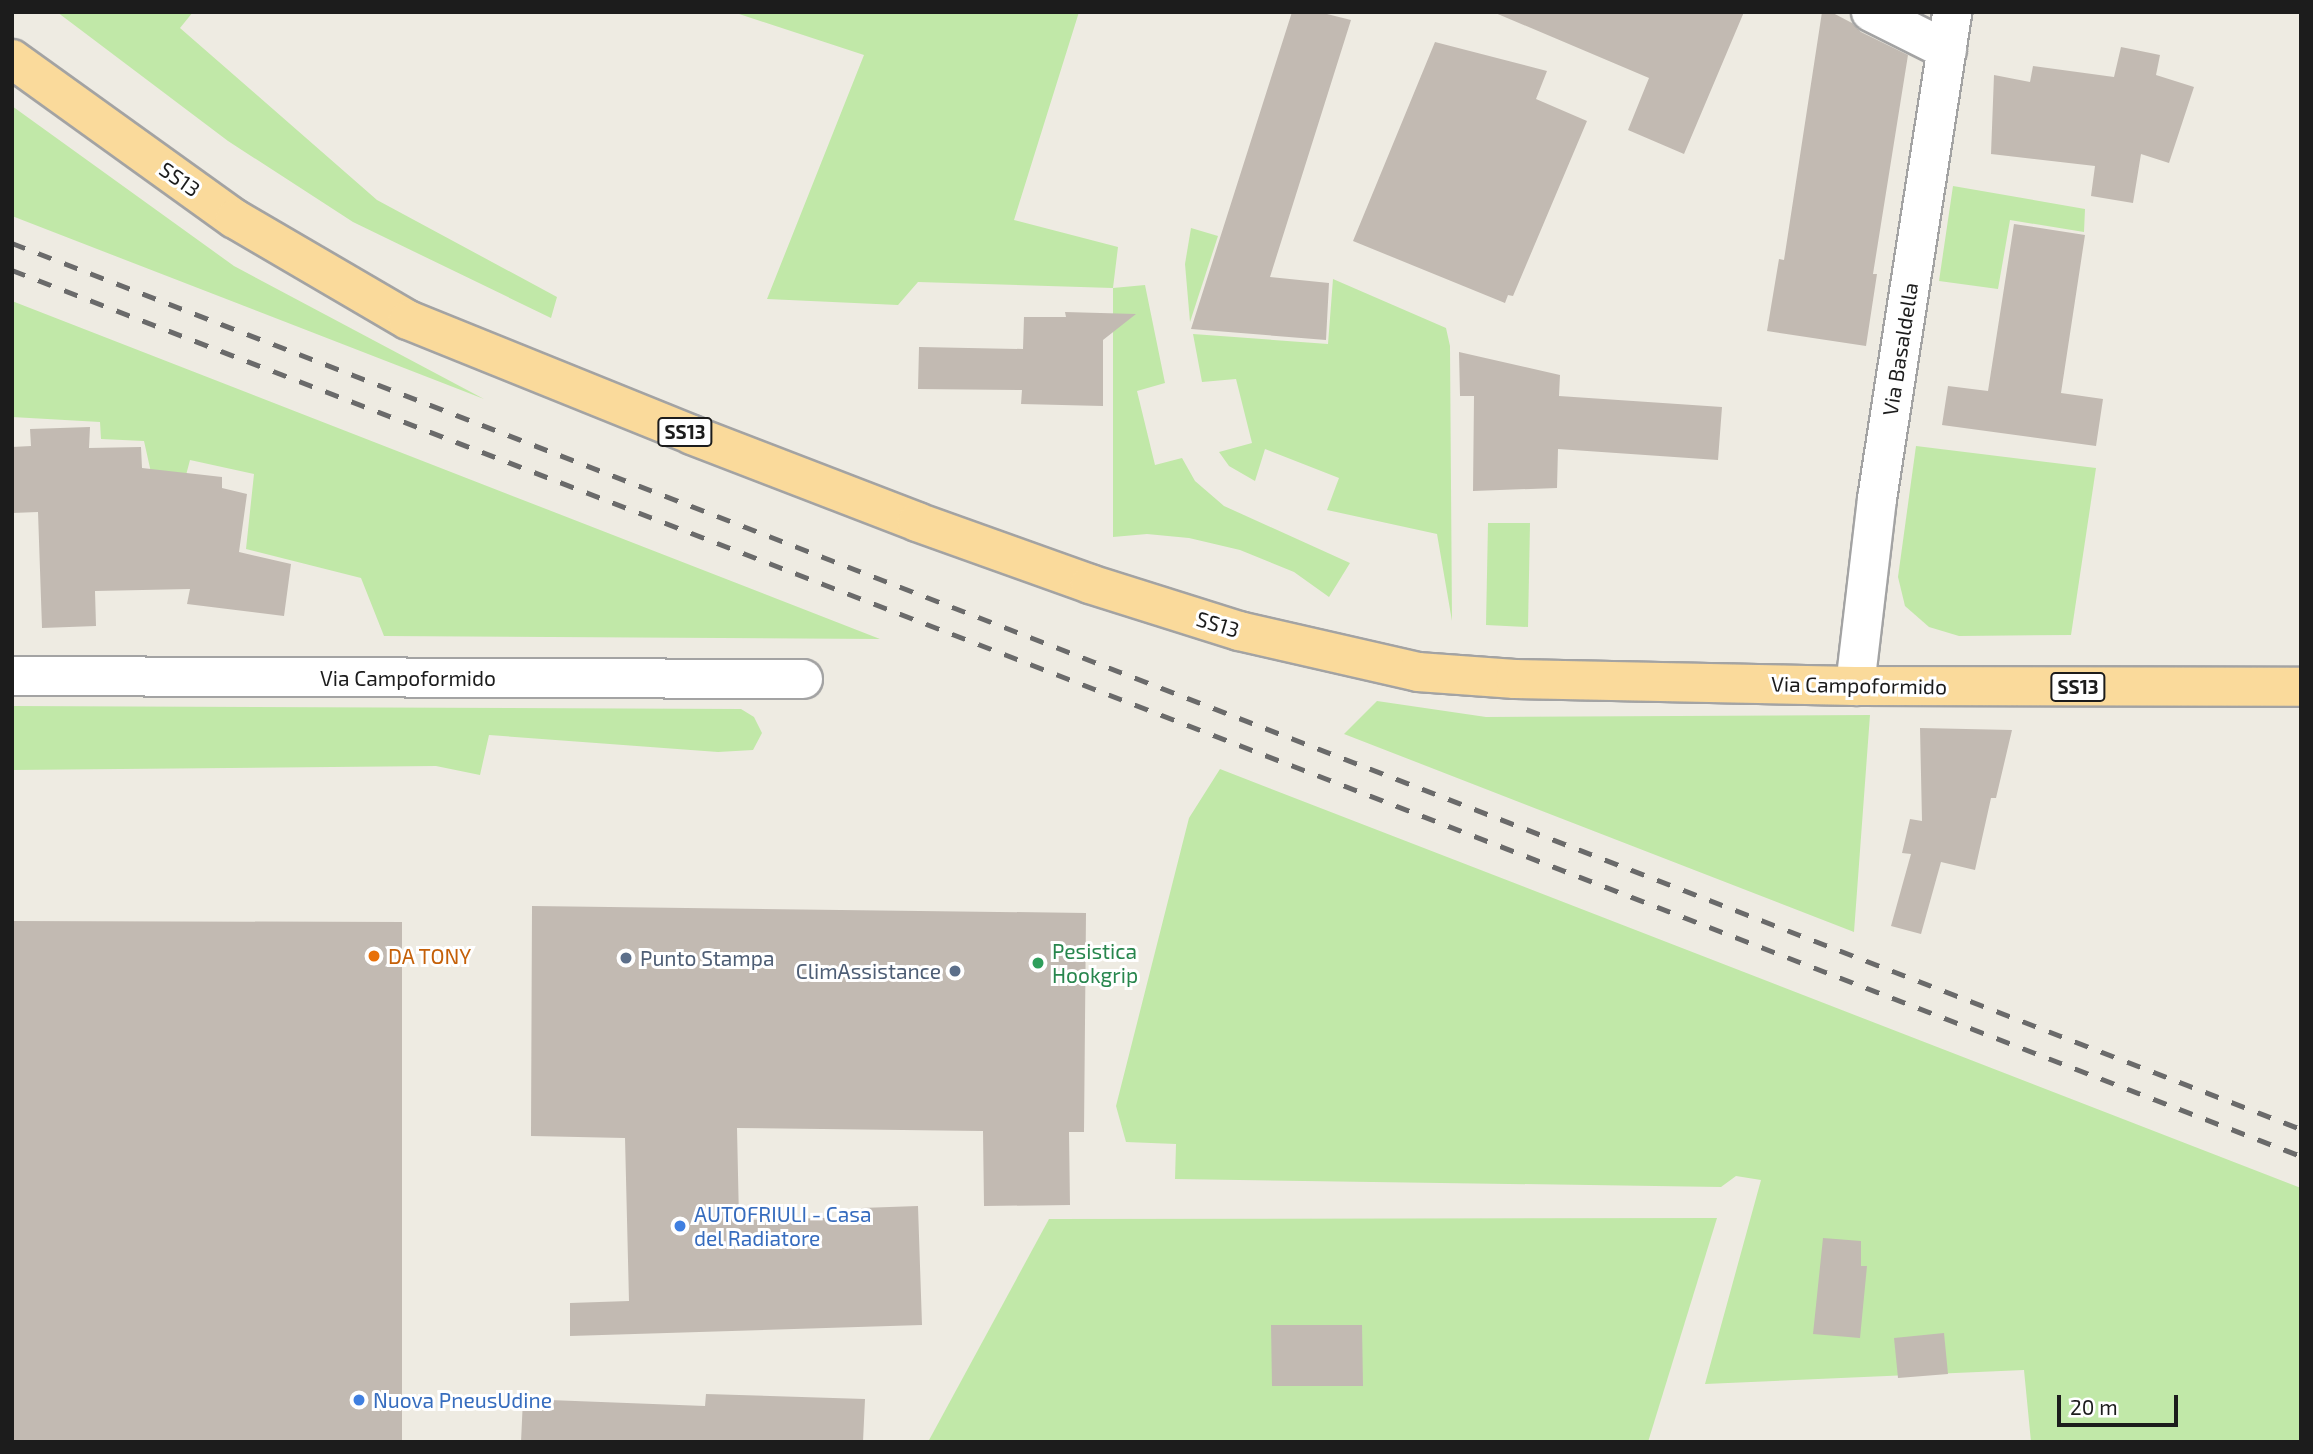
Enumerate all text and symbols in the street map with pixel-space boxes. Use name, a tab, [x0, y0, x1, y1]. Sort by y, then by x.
street label: SS13	[155, 156, 205, 202]
street label: Via Basaldella	[1877, 281, 1923, 417]
road number: SS13	[657, 416, 713, 448]
street label: SS13	[1193, 606, 1243, 642]
street label: Via Campoformido	[320, 665, 496, 691]
street label: Via Campoformido	[1771, 671, 1947, 699]
road number: SS13	[2050, 672, 2106, 702]
place label: Pesistica Hookgrip	[1052, 938, 1138, 988]
place label: DA TONY	[388, 943, 472, 969]
place label: Punto Stampa	[640, 945, 774, 971]
marker: DA TONY	[366, 948, 382, 964]
marker: Punto Stampa	[618, 950, 634, 966]
marker: Pesistica Hookgrip	[1030, 955, 1046, 971]
place label: ClimAssistance	[796, 958, 941, 984]
marker: ClimAssistance	[947, 963, 963, 979]
place label: AUTOFRIULI - Casa del Radiatore	[694, 1201, 871, 1251]
marker: AUTOFRIULI - Casa del Radiatore	[672, 1218, 688, 1234]
scale bar	[2061, 1380, 2182, 1424]
place label: Nuova PneusUdine	[373, 1387, 552, 1413]
marker: Nuova PneusUdine	[351, 1392, 367, 1408]
text: 20 m	[2070, 1394, 2118, 1419]

